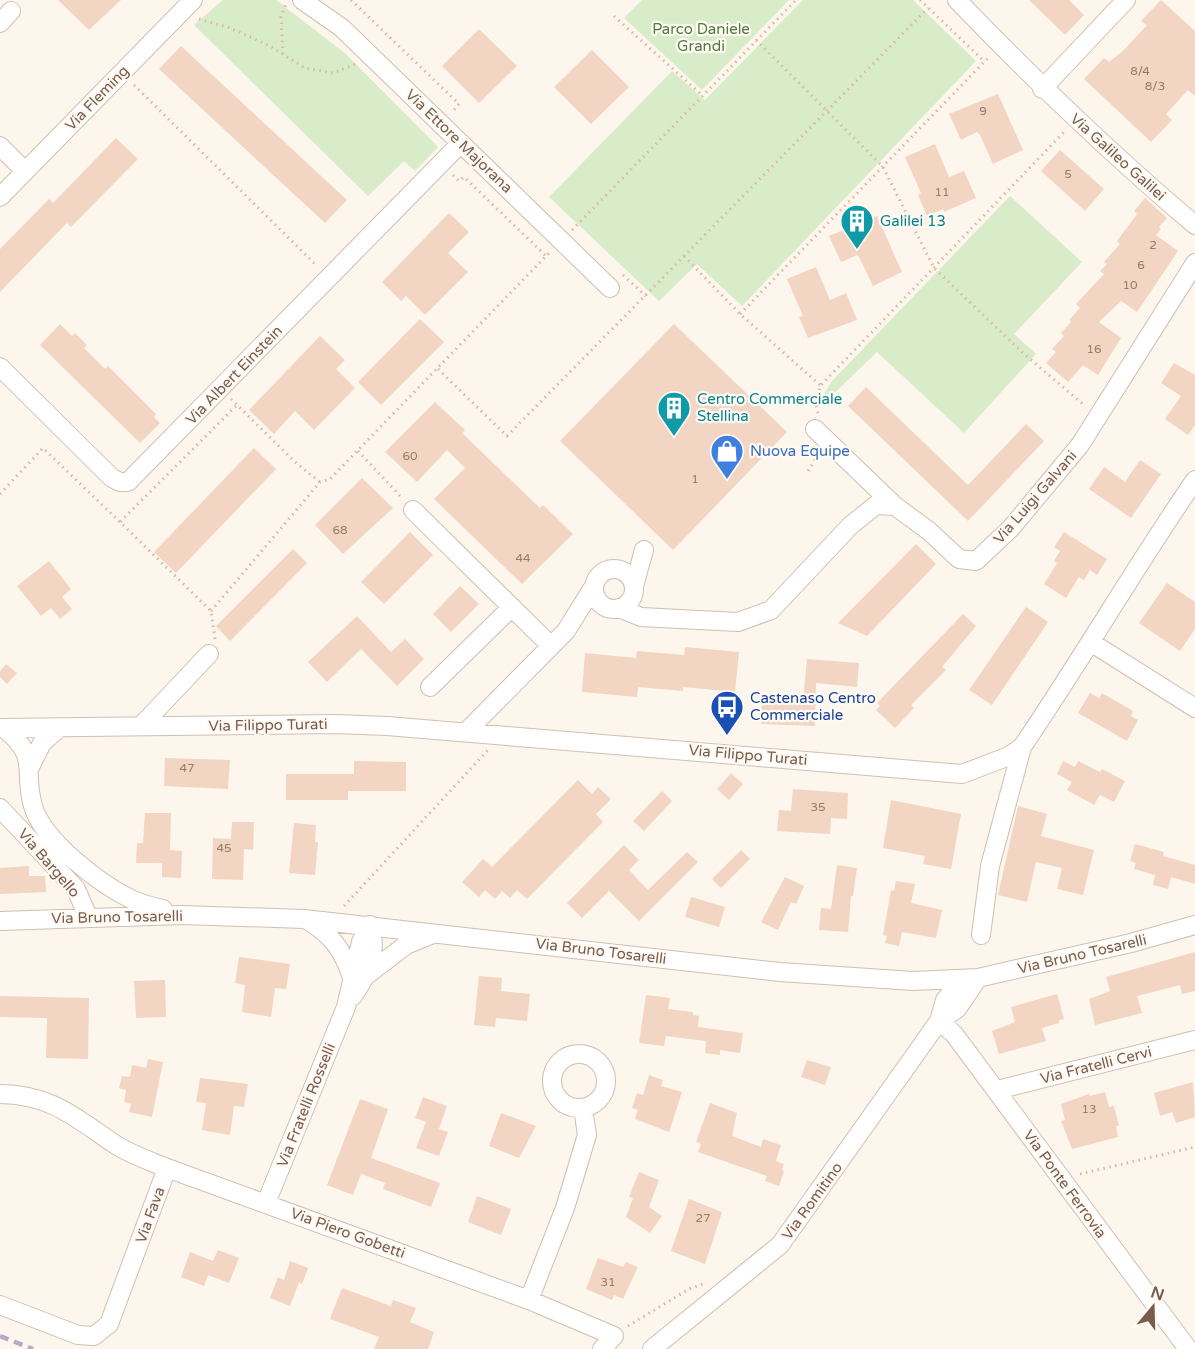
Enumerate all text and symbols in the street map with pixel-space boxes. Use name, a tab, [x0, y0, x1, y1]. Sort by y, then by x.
park label: Parco Daniele Grandi	[652, 20, 750, 55]
street label: Via Fleming	[61, 62, 133, 134]
house number: 8/4	[1130, 64, 1150, 78]
house number: 8/3	[1145, 79, 1165, 93]
street label: Via Ettore Majorana	[402, 85, 516, 197]
house number: 9	[979, 104, 987, 118]
street label: Via Galileo Galilei	[1067, 109, 1169, 205]
house number: 5	[1064, 167, 1072, 181]
house number: 11	[934, 185, 950, 199]
building icon: Galilei 13	[839, 203, 875, 250]
place label: Galilei 13	[880, 212, 946, 230]
house number: 2	[1149, 238, 1157, 252]
house number: 6	[1137, 258, 1145, 272]
house number: 10	[1122, 278, 1138, 292]
street label: Via Albert Einstein	[182, 322, 286, 428]
house number: 16	[1086, 342, 1102, 356]
building icon: Centro Commerciale Stellina	[656, 390, 692, 437]
place label: Centro Commerciale Stellina	[697, 390, 842, 425]
shop icon: Nuova Equipe	[709, 433, 745, 480]
place label: Nuova Equipe	[750, 442, 850, 460]
street label: Via Luigi Galvani	[990, 447, 1080, 547]
house number: 60	[402, 449, 418, 463]
house number: 1	[691, 472, 699, 486]
house number: 68	[332, 523, 348, 537]
house number: 44	[515, 551, 531, 565]
bus stop icon: Castenaso Centro Commerciale	[709, 689, 745, 736]
place label: Castenaso Centro Commerciale	[750, 689, 876, 724]
street label: Via Filippo Turati	[208, 715, 328, 735]
street label: Via Filippo Turati	[688, 741, 808, 769]
house number: 47	[179, 761, 195, 775]
house number: 35	[810, 800, 826, 814]
street label: Via Bargello	[14, 825, 84, 901]
house number: 45	[216, 841, 232, 855]
street label: Via Bruno Tosarelli	[51, 907, 183, 927]
street label: Via Bruno Tosarelli	[1016, 930, 1148, 978]
street label: Via Bruno Tosarelli	[534, 934, 668, 968]
street label: Via Fratelli Rosselli	[273, 1040, 339, 1170]
street label: Via Fratelli Cervi	[1038, 1042, 1154, 1088]
house number: 13	[1081, 1102, 1097, 1116]
street label: Via Ponte Ferrovia	[1020, 1126, 1110, 1242]
street label: Via Romitino	[778, 1159, 846, 1243]
street label: Via Fava	[131, 1184, 169, 1246]
street label: Via Piero Gobetti	[288, 1204, 408, 1262]
house number: 27	[695, 1211, 711, 1225]
house number: 31	[600, 1275, 616, 1289]
north arrow	[1123, 1277, 1183, 1337]
text: N	[1148, 1282, 1167, 1305]

